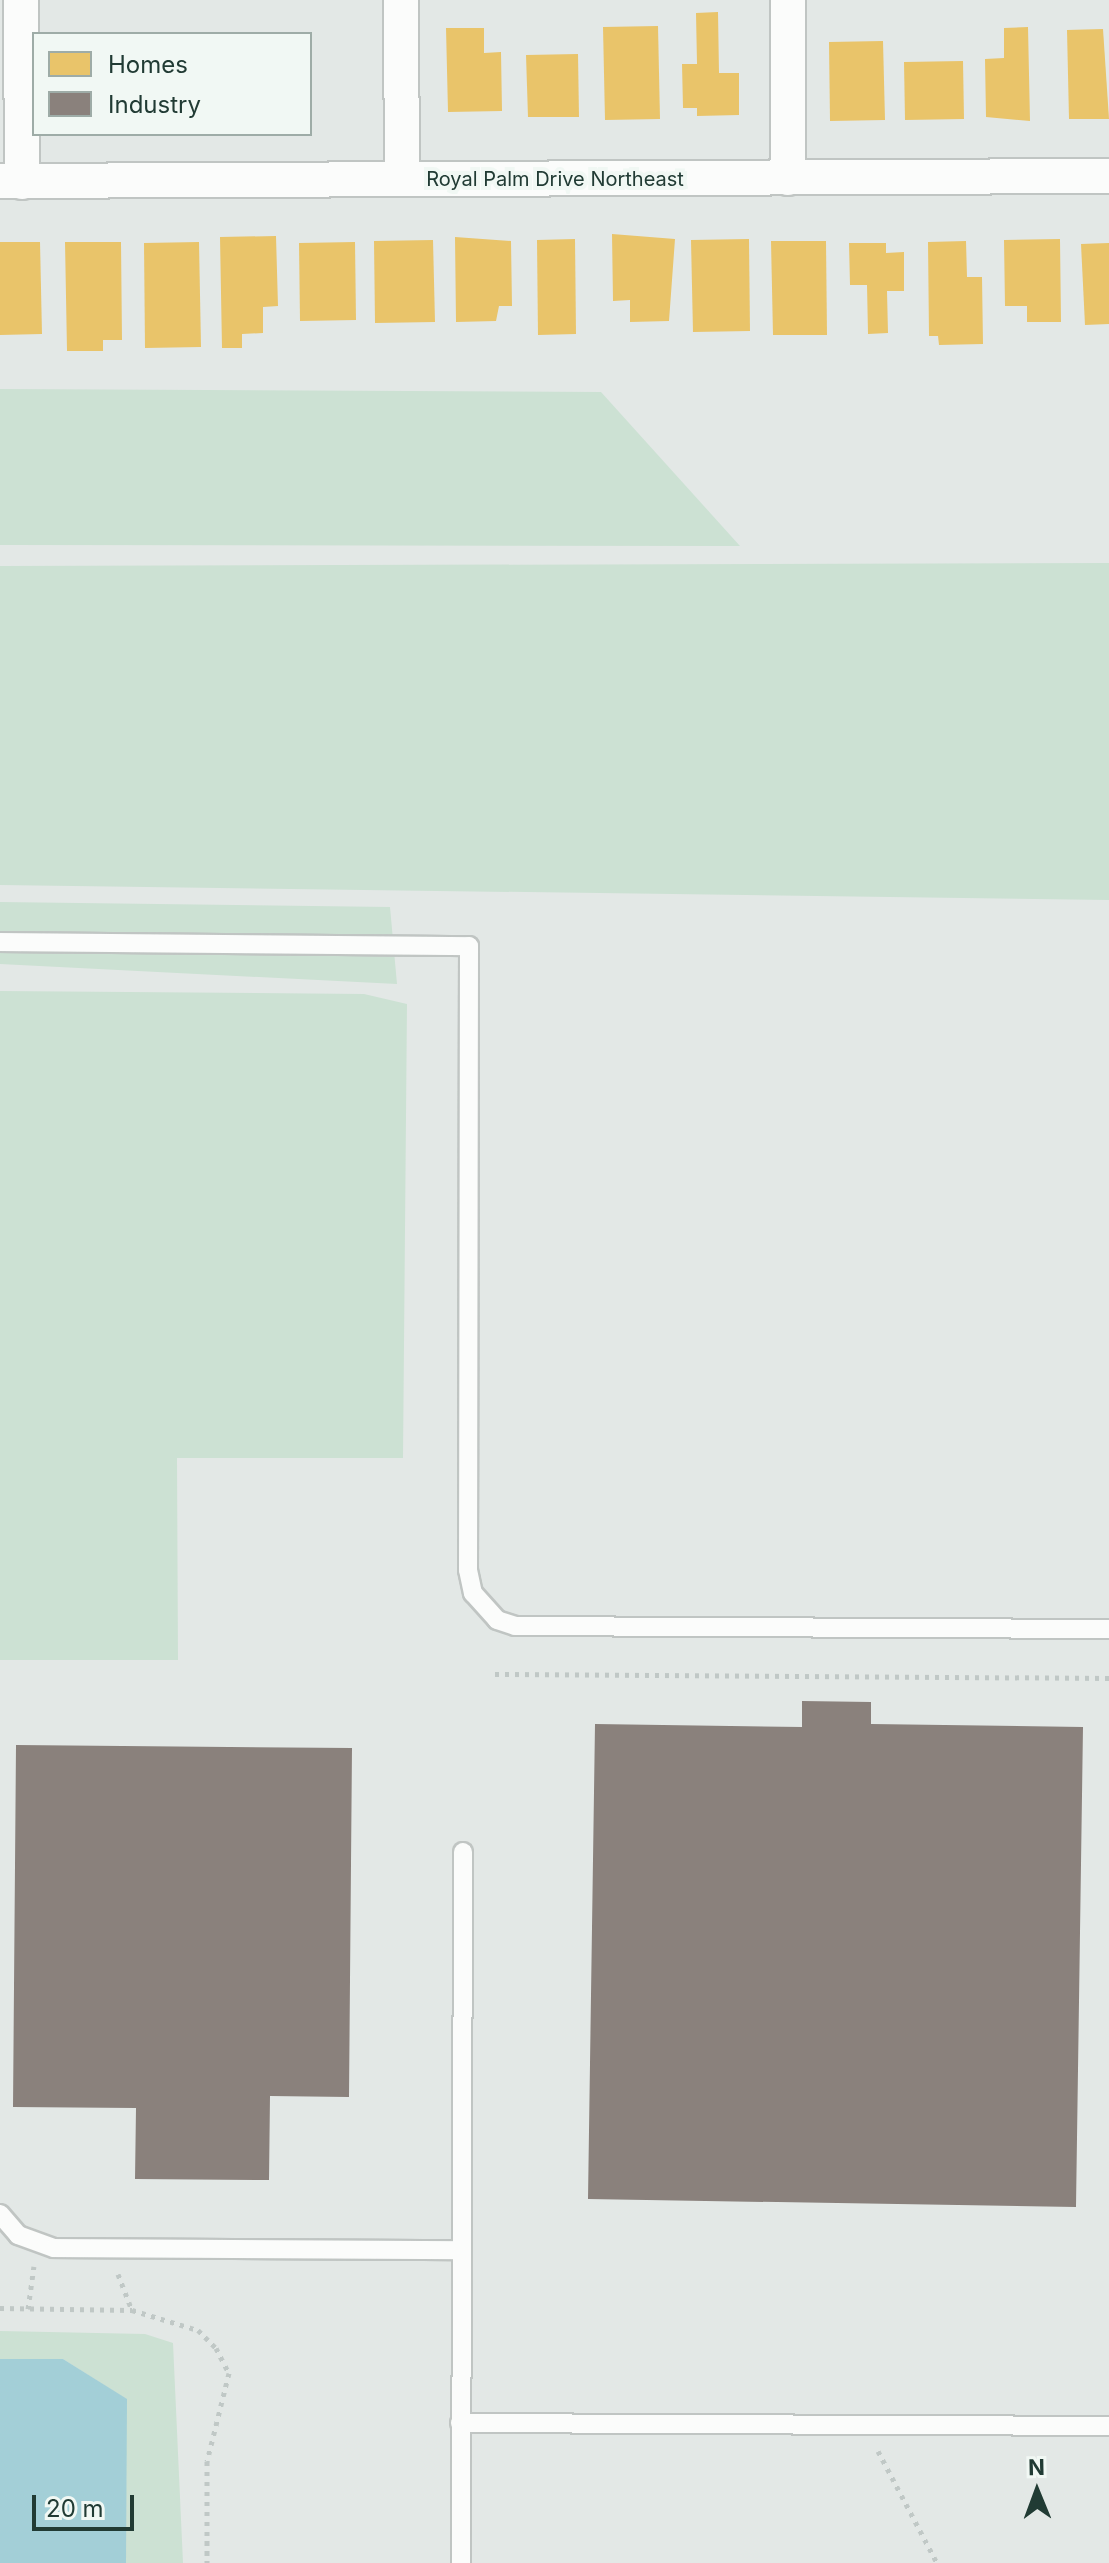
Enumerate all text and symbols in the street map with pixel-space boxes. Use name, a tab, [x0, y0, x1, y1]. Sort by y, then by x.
legend	[32, 32, 312, 136]
text: Homes	[108, 50, 188, 79]
text: Industry	[108, 90, 201, 119]
street label: Royal Palm Drive Northeast	[426, 167, 684, 191]
north arrow	[997, 2451, 1077, 2531]
text: N	[1028, 2454, 1045, 2480]
scale bar	[36, 2479, 138, 2529]
text: 20 m	[46, 2494, 104, 2523]

